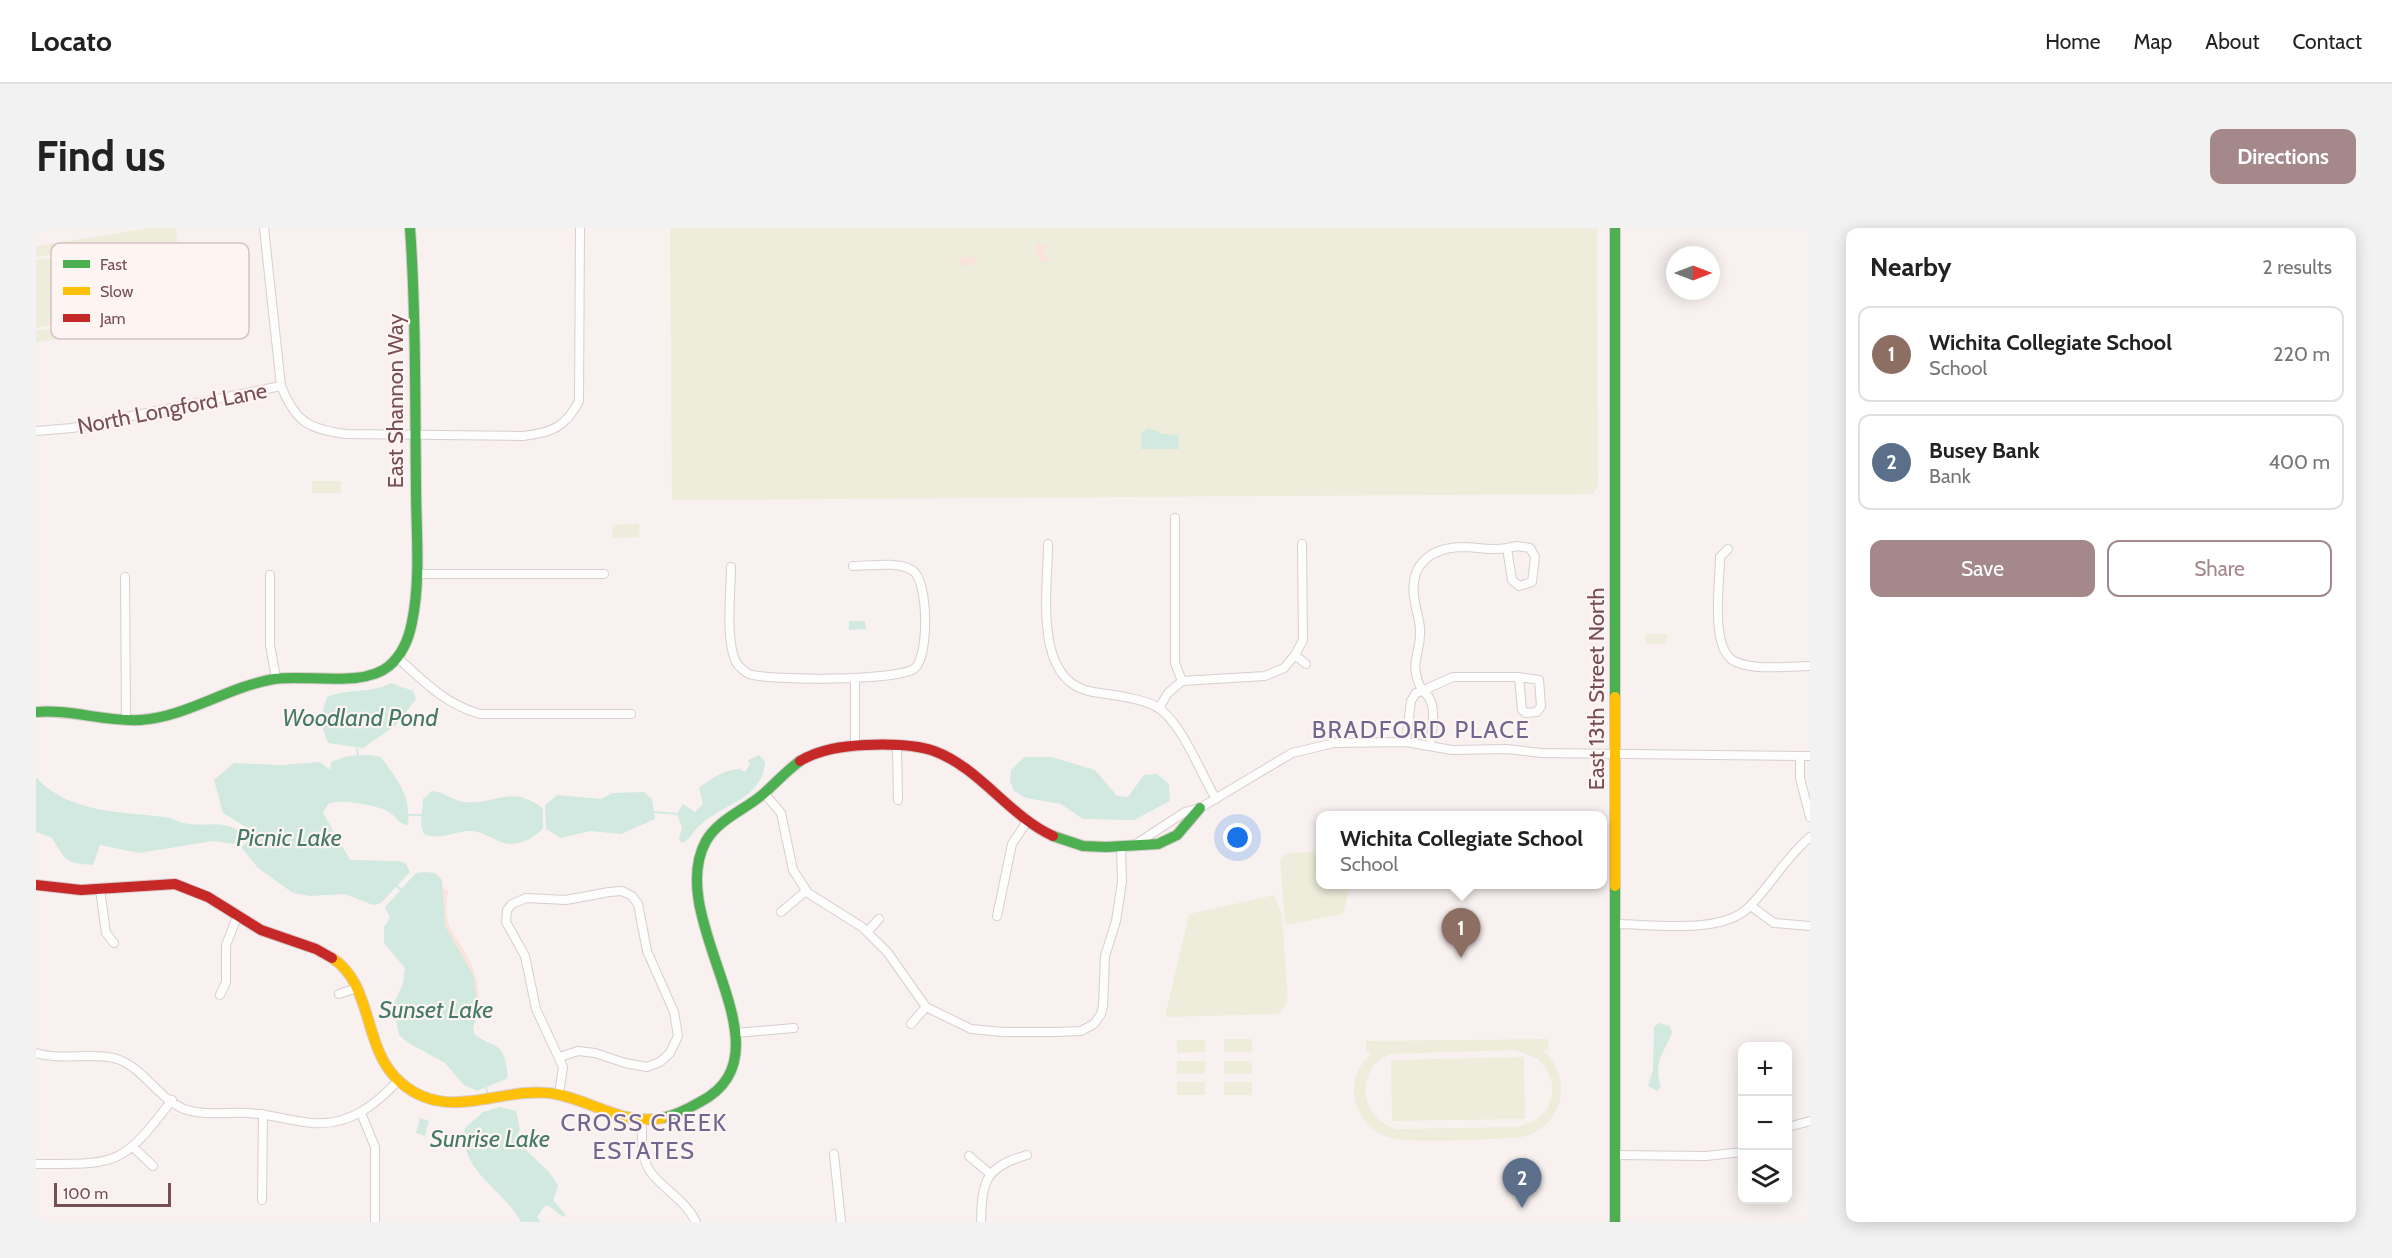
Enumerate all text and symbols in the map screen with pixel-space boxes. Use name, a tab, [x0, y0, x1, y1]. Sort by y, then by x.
text: Locato	[30, 24, 112, 58]
text: Home	[2045, 29, 2101, 54]
text: Map	[2134, 29, 2172, 54]
text: About	[2205, 29, 2259, 54]
text: Contact	[2292, 29, 2362, 54]
button: Directions	[2210, 129, 2356, 184]
text: Find us	[36, 130, 165, 182]
legend	[51, 243, 249, 339]
north arrow	[1666, 246, 1720, 300]
text: Nearby	[1870, 251, 1951, 283]
text: Fast	[100, 255, 128, 274]
text: 2 results	[2262, 255, 2332, 279]
text: Slow	[100, 282, 134, 301]
text: Jam	[99, 309, 126, 328]
street label: East Shannon Way	[382, 314, 409, 488]
text: Wichita Collegiate School	[1929, 329, 2172, 356]
text: 1	[1888, 342, 1895, 366]
text: 220 m	[2273, 342, 2330, 366]
text: School	[1929, 356, 1987, 380]
street label: North Longford Lane	[75, 377, 269, 440]
text: Busey Bank	[1929, 437, 2040, 464]
text: 2	[1886, 450, 1897, 474]
text: 400 m	[2268, 450, 2330, 474]
text: Bank	[1929, 464, 1971, 488]
button: Save	[1870, 540, 2095, 597]
button: Share	[2107, 540, 2332, 597]
street label: East 13th Street North	[1583, 588, 1610, 790]
water label: Woodland Pond	[282, 703, 438, 732]
district label: BRADFORD PLACE	[1312, 715, 1530, 744]
popup	[1316, 811, 1607, 889]
water label: Picnic Lake	[236, 823, 342, 852]
your location	[1223, 823, 1252, 852]
text: Wichita Collegiate School	[1340, 825, 1583, 852]
text: School	[1340, 852, 1398, 876]
pin: 1	[1442, 908, 1480, 958]
water label: Sunset Lake	[379, 995, 493, 1024]
map controls	[1738, 1042, 1792, 1204]
button: +	[1738, 1042, 1792, 1096]
button: −	[1738, 1096, 1792, 1150]
district label: CROSS CREEK ESTATES	[560, 1108, 728, 1165]
water label: Sunrise Lake	[430, 1124, 550, 1153]
button: layers	[1738, 1150, 1792, 1204]
pin: 2	[1502, 1158, 1542, 1208]
scale bar	[54, 1180, 171, 1208]
text: 100 m	[63, 1184, 108, 1203]

